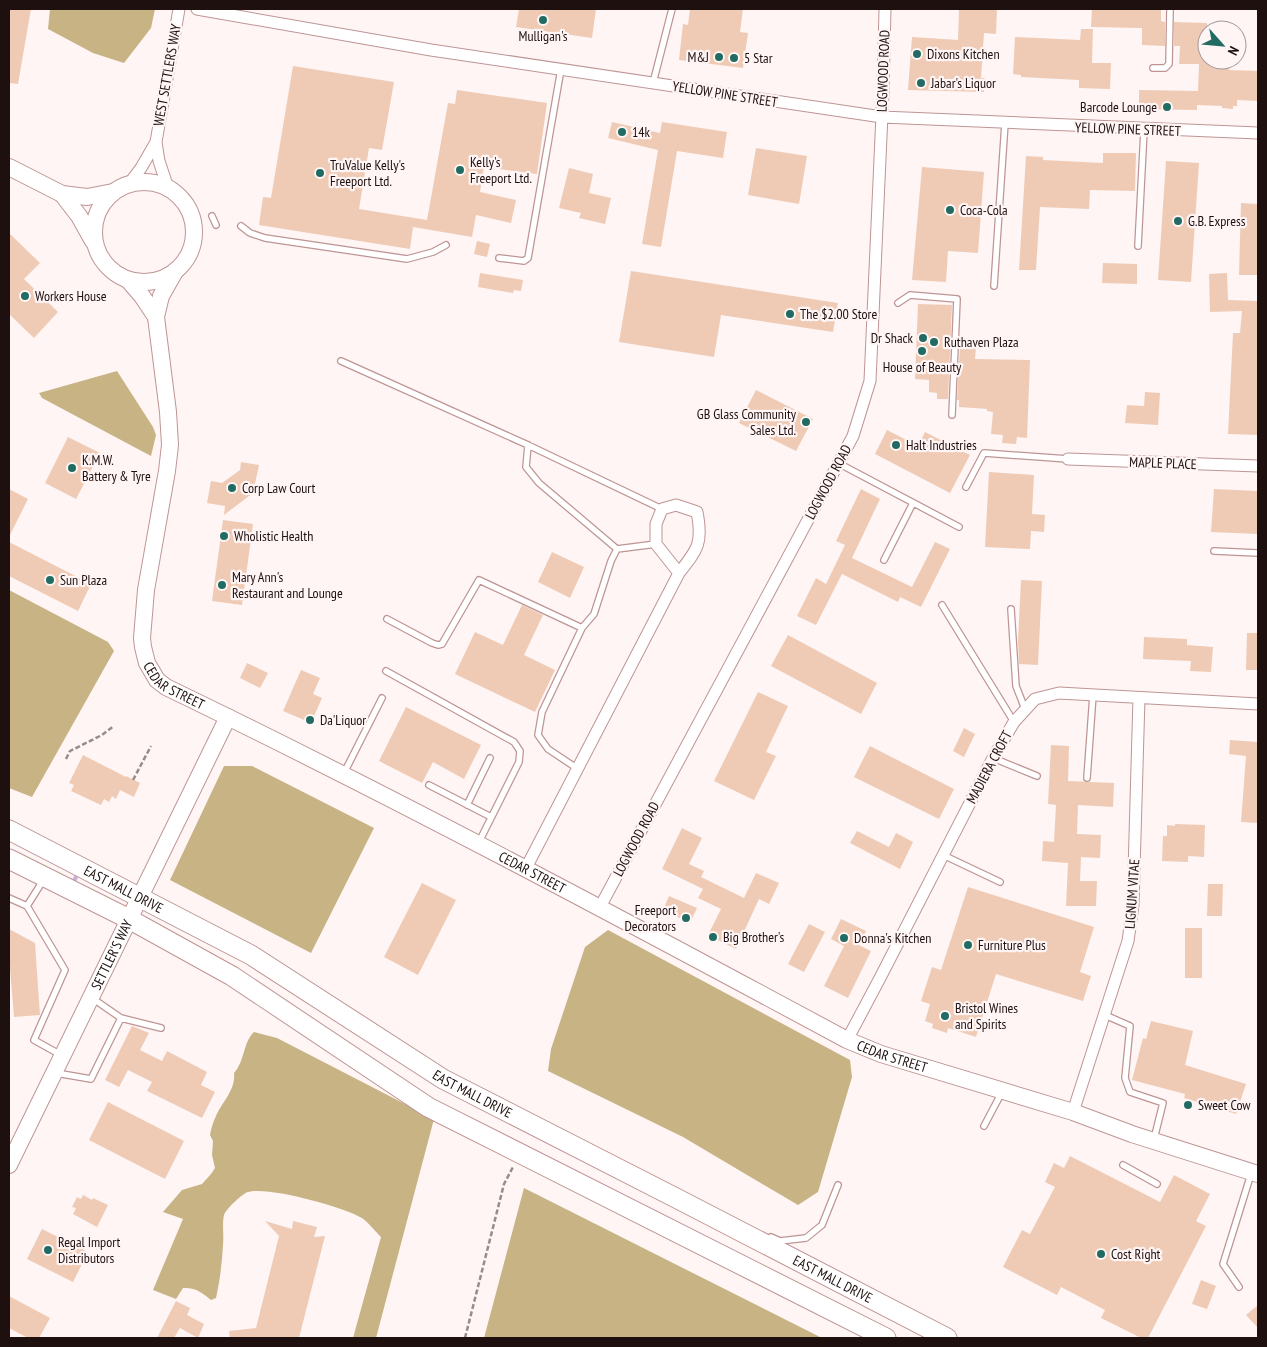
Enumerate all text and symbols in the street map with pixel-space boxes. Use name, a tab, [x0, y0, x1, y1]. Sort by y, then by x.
marker: Mulligan's	[537, 14, 549, 26]
north arrow	[1197, 20, 1247, 70]
street label: WEST SETTLERS WAY	[149, 22, 185, 128]
place label: Mulligan's	[519, 27, 568, 45]
street label: LOGWOOD ROAD	[873, 30, 893, 112]
text: N	[1224, 43, 1243, 58]
place label: Dixons Kitchen	[927, 45, 1000, 63]
place label: M&J	[688, 48, 709, 66]
marker: Dixons Kitchen	[911, 48, 923, 60]
place label: 5 Star	[744, 49, 773, 67]
marker: M&J	[713, 51, 725, 63]
marker: 5 Star	[728, 52, 740, 64]
place label: Jabar's Liquor	[930, 74, 996, 92]
street label: YELLOW PINE STREET	[671, 77, 780, 111]
marker: Jabar's Liquor	[915, 77, 927, 89]
place label: Barcode Lounge	[1080, 98, 1157, 116]
marker: Barcode Lounge	[1161, 101, 1173, 113]
street label: YELLOW PINE STREET	[1075, 118, 1182, 140]
place label: 14k	[632, 123, 651, 141]
marker: 14k	[616, 126, 628, 138]
place label: Kelly's Freeport Ltd.	[470, 153, 532, 187]
place label: TruValue Kelly's Freeport Ltd.	[330, 156, 405, 190]
marker: Kelly's Freeport Ltd.	[454, 164, 466, 176]
marker: TruValue Kelly's Freeport Ltd.	[314, 167, 326, 179]
place label: Coca-Cola	[960, 201, 1008, 219]
marker: Coca-Cola	[944, 204, 956, 216]
place label: G.B. Express	[1188, 212, 1246, 230]
marker: G.B. Express	[1172, 215, 1184, 227]
place label: Workers House	[35, 287, 107, 305]
marker: Workers House	[19, 290, 31, 302]
place label: The $2.00 Store	[800, 305, 877, 323]
marker: The $2.00 Store	[784, 308, 796, 320]
place label: Dr Shack	[871, 329, 914, 347]
marker: Dr Shack	[917, 332, 929, 344]
place label: Ruthaven Plaza	[944, 333, 1019, 351]
marker: Ruthaven Plaza	[928, 336, 940, 348]
marker: House of Beauty	[916, 345, 928, 357]
place label: House of Beauty	[883, 358, 962, 376]
place label: GB Glass Community Sales Ltd.	[697, 405, 797, 439]
marker: GB Glass Community Sales Ltd.	[800, 416, 812, 428]
place label: Halt Industries	[906, 436, 977, 454]
marker: Halt Industries	[890, 439, 902, 451]
street label: LOGWOOD ROAD	[801, 442, 855, 522]
place label: K.M.W. Battery & Tyre	[82, 451, 151, 485]
street label: MAPLE PLACE	[1129, 453, 1197, 473]
marker: K.M.W. Battery & Tyre	[66, 462, 78, 474]
place label: Corp Law Court	[242, 479, 315, 497]
marker: Corp Law Court	[226, 482, 238, 494]
place label: Wholistic Health	[234, 527, 313, 545]
marker: Wholistic Health	[218, 530, 230, 542]
place label: Mary Ann's Restaurant and Lounge	[232, 568, 343, 602]
place label: Sun Plaza	[60, 571, 107, 589]
marker: Sun Plaza	[44, 574, 56, 586]
marker: Mary Ann's Restaurant and Lounge	[216, 579, 228, 591]
street label: CEDAR STREET	[139, 658, 208, 714]
place label: Da'Liquor	[320, 711, 366, 729]
marker: Da'Liquor	[304, 714, 316, 726]
street label: MADIERA CROFT	[962, 727, 1016, 807]
street label: LOGWOOD ROAD	[609, 799, 663, 879]
street label: CEDAR STREET	[496, 847, 569, 898]
street label: LIGNUM VITAE	[1121, 858, 1143, 930]
street label: EAST MALL DRIVE	[81, 861, 166, 917]
place label: Freeport Decorators	[624, 901, 676, 935]
marker: Freeport Decorators	[680, 912, 692, 924]
street label: SETTLER'S WAY	[87, 916, 137, 993]
place label: Big Brother's	[723, 928, 785, 946]
place label: Donna's Kitchen	[854, 929, 931, 947]
marker: Big Brother's	[707, 931, 719, 943]
marker: Donna's Kitchen	[838, 932, 850, 944]
place label: Furniture Plus	[978, 936, 1046, 954]
marker: Furniture Plus	[962, 939, 974, 951]
place label: Bristol Wines and Spirits	[955, 999, 1018, 1033]
marker: Bristol Wines and Spirits	[939, 1010, 951, 1022]
street label: CEDAR STREET	[854, 1036, 930, 1077]
street label: EAST MALL DRIVE	[429, 1066, 515, 1122]
place label: Sweet Cow	[1198, 1096, 1251, 1114]
marker: Sweet Cow	[1182, 1099, 1194, 1111]
place label: Regal Import Distributors	[58, 1233, 120, 1267]
marker: Regal Import Distributors	[42, 1244, 54, 1256]
place label: Cost Right	[1111, 1245, 1161, 1263]
marker: Cost Right	[1095, 1248, 1107, 1260]
street label: EAST MALL DRIVE	[790, 1251, 876, 1307]

